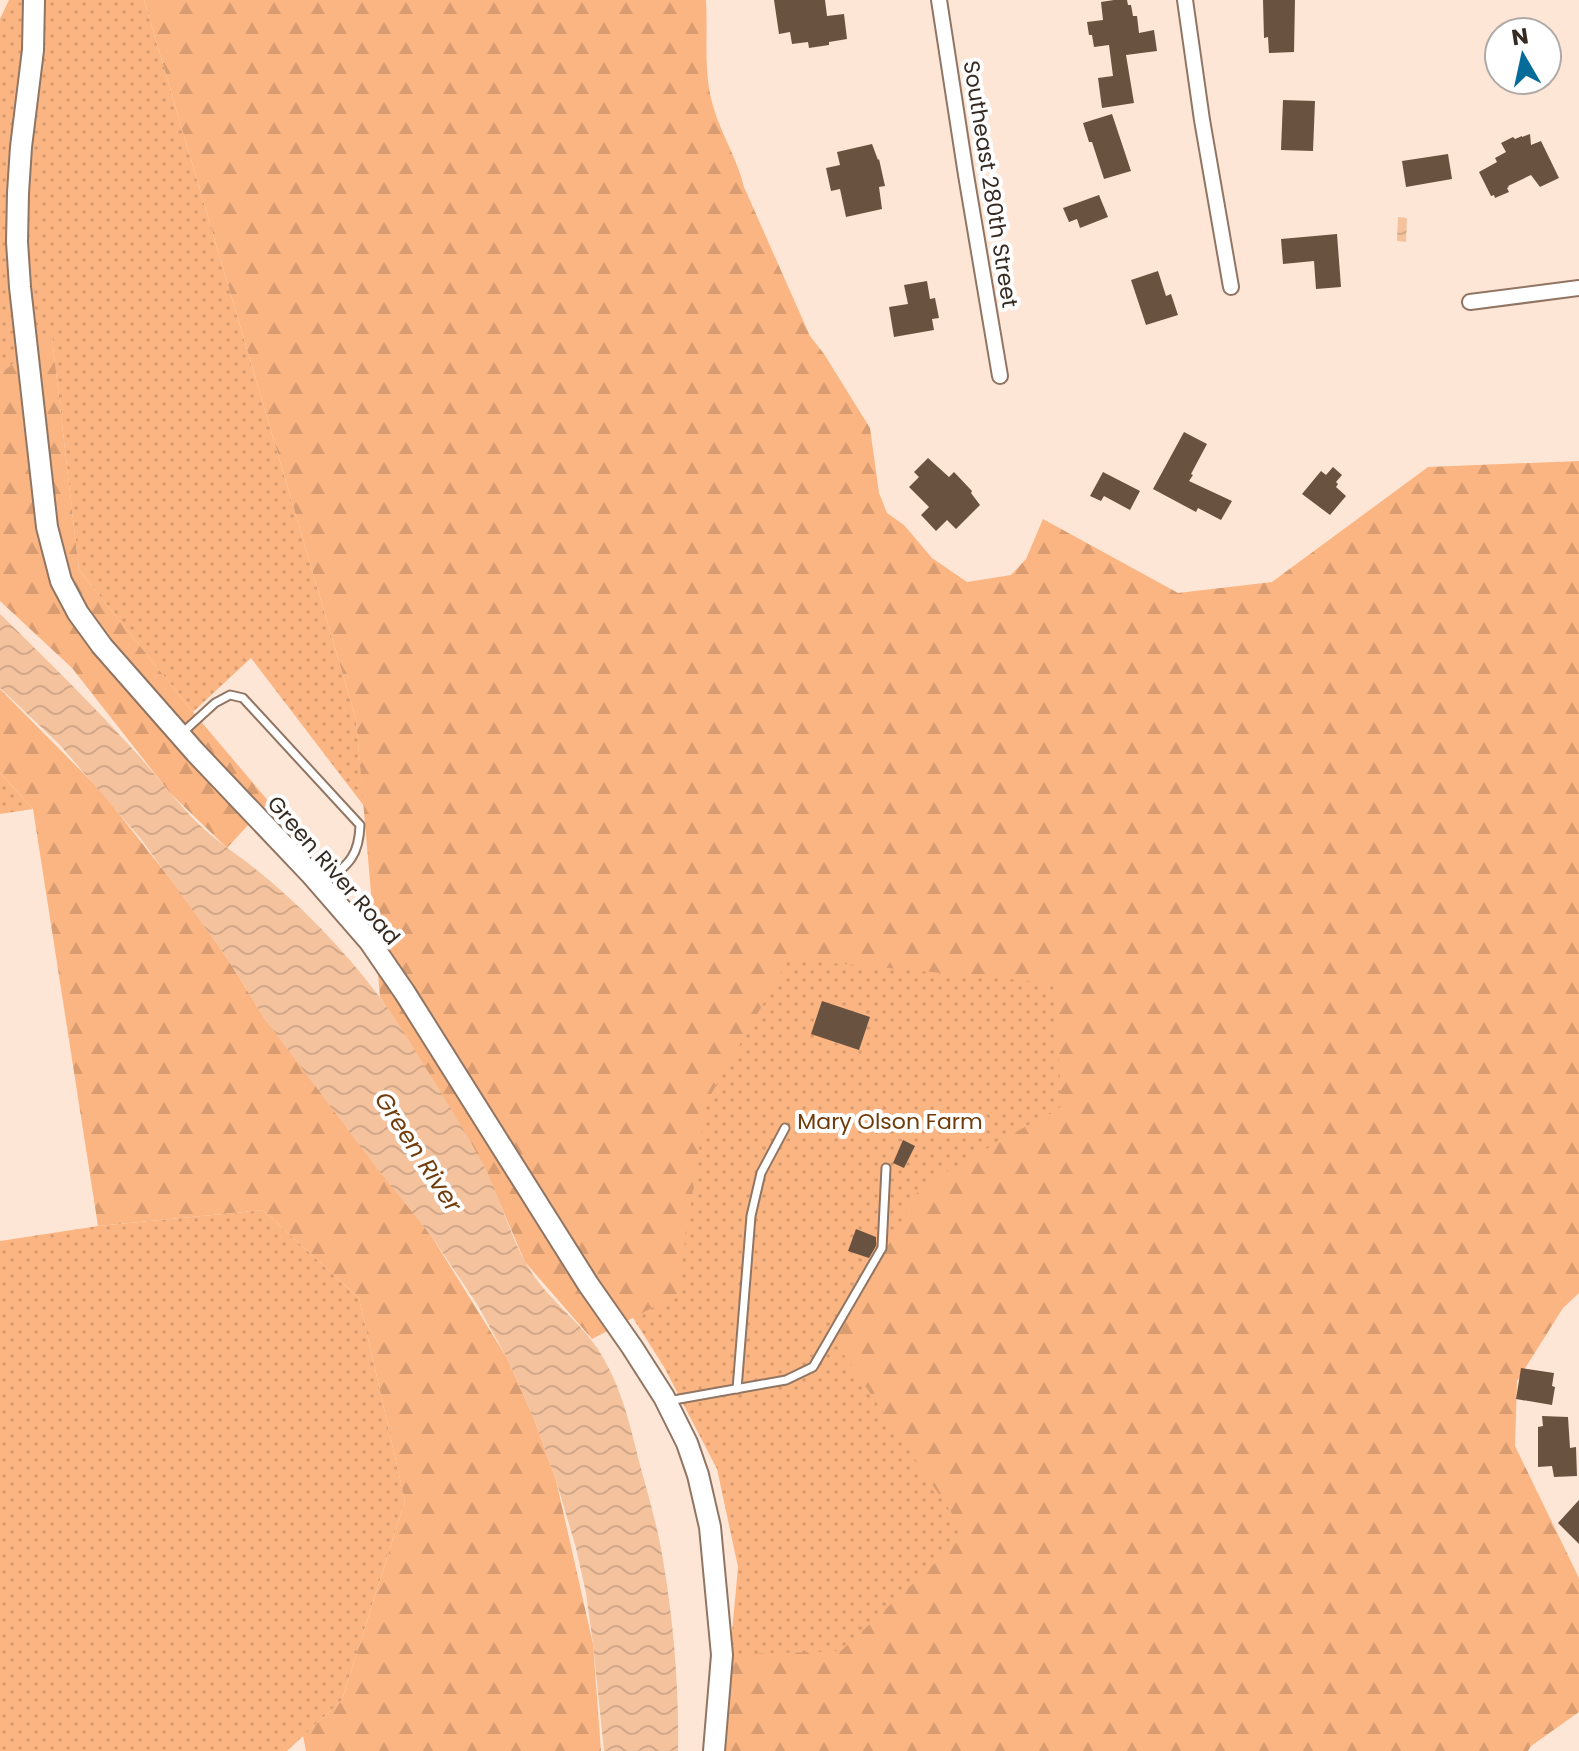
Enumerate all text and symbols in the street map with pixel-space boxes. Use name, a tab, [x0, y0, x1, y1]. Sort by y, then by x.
north arrow	[1483, 16, 1563, 96]
text: N	[1509, 20, 1531, 53]
street label: Southeast 280th Street	[956, 58, 1025, 310]
street label: Green River Road	[260, 789, 407, 952]
water label: Green River	[367, 1085, 470, 1219]
park label: Mary Olson Farm	[797, 1106, 983, 1137]

